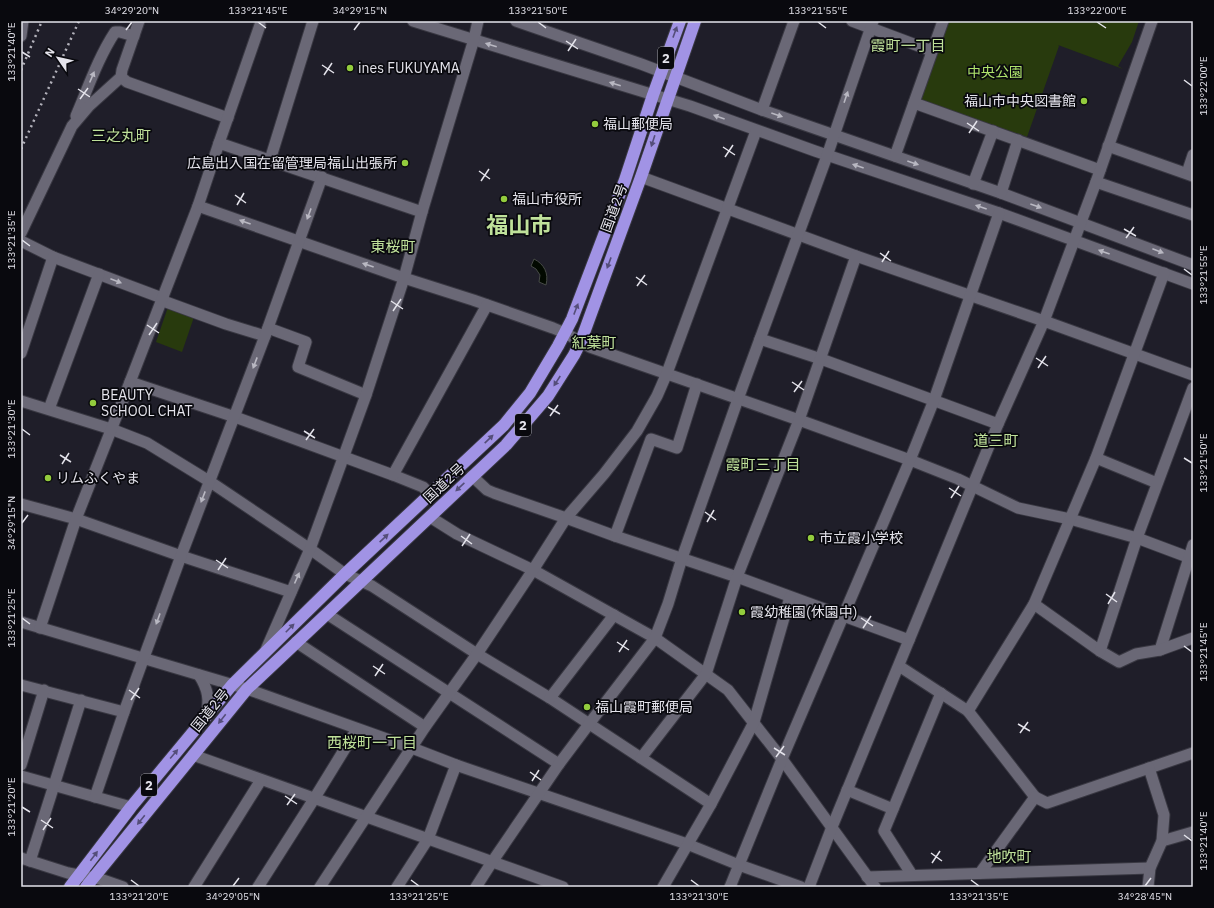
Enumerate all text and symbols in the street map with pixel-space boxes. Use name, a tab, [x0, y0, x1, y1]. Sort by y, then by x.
text: 34°29'20"N	[105, 4, 159, 17]
text: 133°21'45"E	[228, 4, 288, 17]
text: 34°29'15"N	[333, 4, 387, 17]
text: 133°21'50"E	[508, 4, 568, 17]
text: 133°21'55"E	[788, 4, 848, 17]
text: 133°22'00"E	[1067, 4, 1127, 17]
text: 133°21'40"E	[5, 22, 18, 82]
one-way arrow	[673, 26, 679, 38]
district label: 霞町一丁目	[870, 36, 946, 55]
north arrow	[38, 38, 78, 78]
one-way arrow	[485, 42, 497, 48]
text: N	[42, 45, 58, 60]
road number: 2	[658, 47, 674, 69]
text: 133°22'00"E	[1197, 56, 1210, 116]
place label: ines FUKUYAMA	[358, 59, 460, 77]
marker: ines FUKUYAMA	[345, 63, 355, 73]
park label: 中央公園	[967, 63, 1023, 81]
one-way arrow	[90, 71, 96, 83]
one-way arrow	[609, 80, 621, 86]
one-way arrow	[844, 91, 850, 103]
place label: 福山市中央図書館	[964, 92, 1076, 110]
marker: 福山市中央図書館	[1079, 96, 1089, 106]
one-way arrow	[772, 112, 784, 118]
one-way arrow	[713, 114, 725, 120]
place label: 福山郵便局	[603, 115, 673, 133]
marker: 福山郵便局	[590, 119, 600, 129]
district label: 三之丸町	[91, 126, 151, 145]
one-way arrow	[650, 135, 656, 147]
place label: 広島出入国在留管理局福山出張所	[187, 154, 397, 172]
marker: 広島出入国在留管理局福山出張所	[400, 158, 410, 168]
one-way arrow	[908, 160, 920, 166]
one-way arrow	[852, 163, 864, 169]
street label: 国道2号	[597, 181, 631, 235]
place label: 福山市役所	[512, 190, 582, 208]
marker: 福山市役所	[499, 194, 509, 204]
one-way arrow	[1030, 203, 1042, 209]
one-way arrow	[975, 204, 987, 210]
one-way arrow	[305, 208, 311, 220]
text: 133°21'35"E	[5, 210, 18, 270]
district label: 福山市	[486, 210, 552, 239]
one-way arrow	[238, 219, 250, 225]
district label: 東桜町	[370, 237, 416, 256]
text: 133°21'55"E	[1197, 245, 1210, 305]
one-way arrow	[1097, 248, 1109, 254]
one-way arrow	[1152, 249, 1164, 255]
one-way arrow	[606, 257, 612, 269]
one-way arrow	[361, 262, 373, 268]
one-way arrow	[110, 278, 122, 284]
one-way arrow	[573, 302, 579, 314]
district label: 紅葉町	[571, 333, 617, 352]
one-way arrow	[252, 357, 258, 369]
one-way arrow	[553, 376, 561, 386]
place label: BEAUTY SCHOOL CHAT	[101, 386, 193, 420]
marker: BEAUTY SCHOOL CHAT	[88, 398, 98, 408]
text: 133°21'30"E	[5, 399, 18, 459]
road number: 2	[515, 414, 531, 436]
district label: 道三町	[973, 431, 1019, 450]
text: 133°21'50"E	[1197, 433, 1210, 493]
one-way arrow	[484, 434, 494, 444]
district label: 霞町三丁目	[725, 455, 801, 474]
street label: 国道2号	[419, 459, 469, 507]
place label: リムふくやま	[56, 469, 140, 487]
marker: リムふくやま	[43, 473, 53, 483]
one-way arrow	[455, 483, 466, 492]
one-way arrow	[199, 491, 205, 503]
text: 34°29'15"N	[5, 496, 18, 550]
place label: 市立霞小学校	[819, 529, 903, 547]
one-way arrow	[378, 533, 389, 542]
marker: 市立霞小学校	[806, 533, 816, 543]
one-way arrow	[294, 573, 300, 584]
text: 133°21'25"E	[5, 588, 18, 648]
place label: 霞幼稚園(休園中)	[750, 603, 857, 621]
marker: 霞幼稚園(休園中)	[737, 607, 747, 617]
one-way arrow	[155, 613, 161, 625]
text: 133°21'45"E	[1197, 622, 1210, 682]
one-way arrow	[285, 623, 295, 633]
street label: 国道2号	[187, 685, 233, 735]
place label: 福山霞町郵便局	[595, 698, 693, 716]
marker: 福山霞町郵便局	[582, 702, 592, 712]
one-way arrow	[218, 713, 227, 724]
district label: 西桜町一丁目	[327, 733, 417, 752]
one-way arrow	[170, 749, 179, 760]
road number: 2	[141, 774, 157, 796]
text: 133°21'20"E	[5, 777, 18, 837]
text: 133°21'40"E	[1197, 811, 1210, 871]
one-way arrow	[136, 814, 145, 825]
district label: 地吹町	[986, 847, 1032, 866]
one-way arrow	[90, 851, 98, 862]
text: 133°21'20"E	[109, 890, 169, 903]
text: 34°29'05"N	[206, 890, 260, 903]
text: 133°21'25"E	[389, 890, 449, 903]
text: 133°21'30"E	[669, 890, 729, 903]
text: 133°21'35"E	[949, 890, 1009, 903]
text: 34°28'45"N	[1118, 890, 1172, 903]

